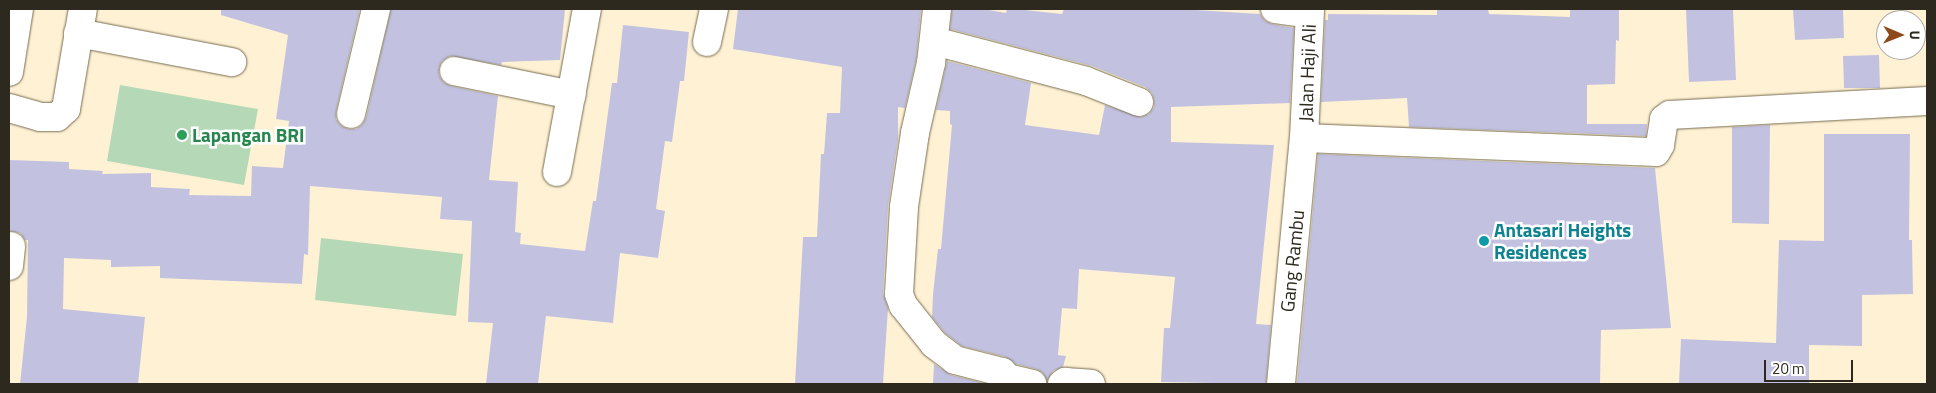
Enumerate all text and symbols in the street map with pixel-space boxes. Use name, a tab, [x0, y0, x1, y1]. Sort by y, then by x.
north arrow	[1876, 10, 1926, 60]
street label: Jalan Haji Ali	[1294, 24, 1320, 122]
text: U	[1905, 30, 1926, 40]
place label: Lapangan BRI	[192, 124, 305, 146]
marker: Lapangan BRI	[176, 129, 188, 141]
street label: Gang Rambu	[1275, 209, 1309, 313]
place label: Antasari Heights Residences	[1494, 219, 1631, 263]
marker: Antasari Heights Residences	[1478, 235, 1490, 247]
scale bar	[1766, 350, 1855, 382]
text: 20 m	[1772, 357, 1805, 380]

